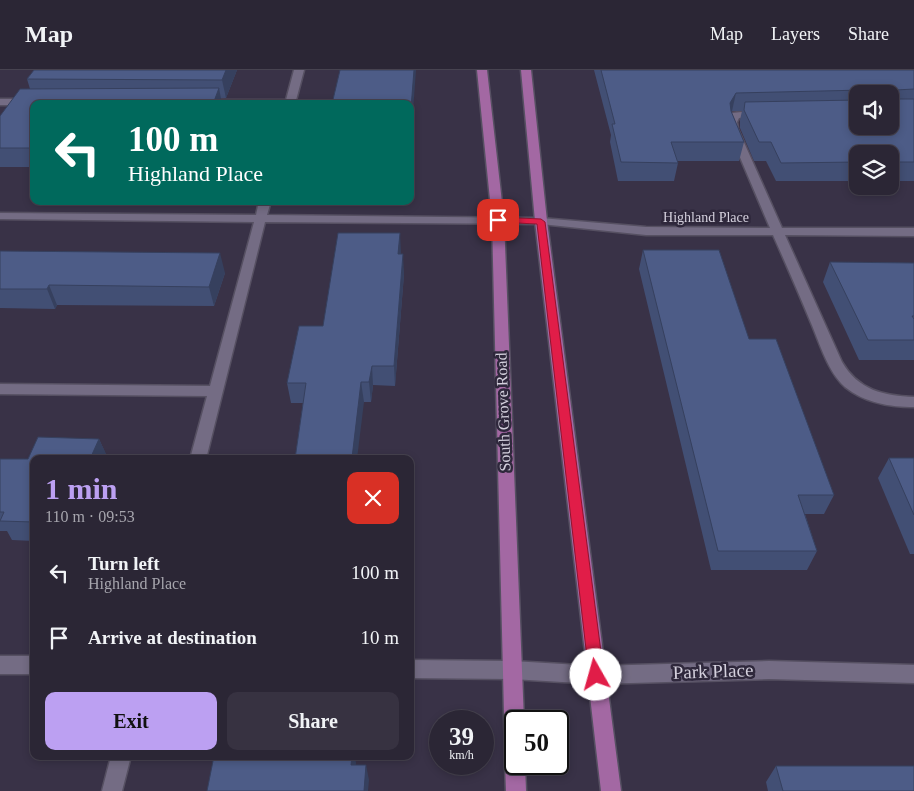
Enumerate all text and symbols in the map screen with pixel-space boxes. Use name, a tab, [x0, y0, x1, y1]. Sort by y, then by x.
text: Map	[25, 21, 73, 47]
text: Map	[710, 24, 743, 44]
text: Layers	[771, 24, 820, 44]
text: Share	[848, 24, 889, 44]
map controls	[849, 85, 899, 195]
button: sound	[849, 85, 899, 135]
icon: left	[45, 120, 110, 185]
text: 100 m	[128, 120, 218, 159]
button: layers	[849, 145, 899, 195]
text: Highland Place	[128, 161, 263, 186]
pin	[477, 199, 519, 241]
icon: arrive	[484, 206, 512, 234]
street label: Highland Place	[663, 210, 749, 225]
street label: South Grove Road	[492, 352, 514, 472]
text: 1 min	[45, 472, 118, 505]
button: close	[347, 472, 399, 524]
text: 110 m · 09:53	[45, 508, 135, 525]
text: Turn left	[88, 553, 160, 574]
icon: left	[45, 559, 73, 587]
text: 100 m	[351, 562, 399, 583]
text: Highland Place	[88, 575, 186, 592]
icon: arrive	[45, 624, 73, 652]
text: Arrive at destination	[88, 627, 257, 648]
text: 10 m	[360, 627, 399, 648]
position arrow	[569, 648, 621, 700]
street label: Park Place	[672, 659, 754, 683]
button: Exit	[45, 692, 217, 750]
button: Share	[227, 692, 399, 750]
speed limit sign: 50	[504, 710, 569, 775]
text: 39	[449, 723, 474, 750]
text: km/h	[449, 748, 474, 762]

